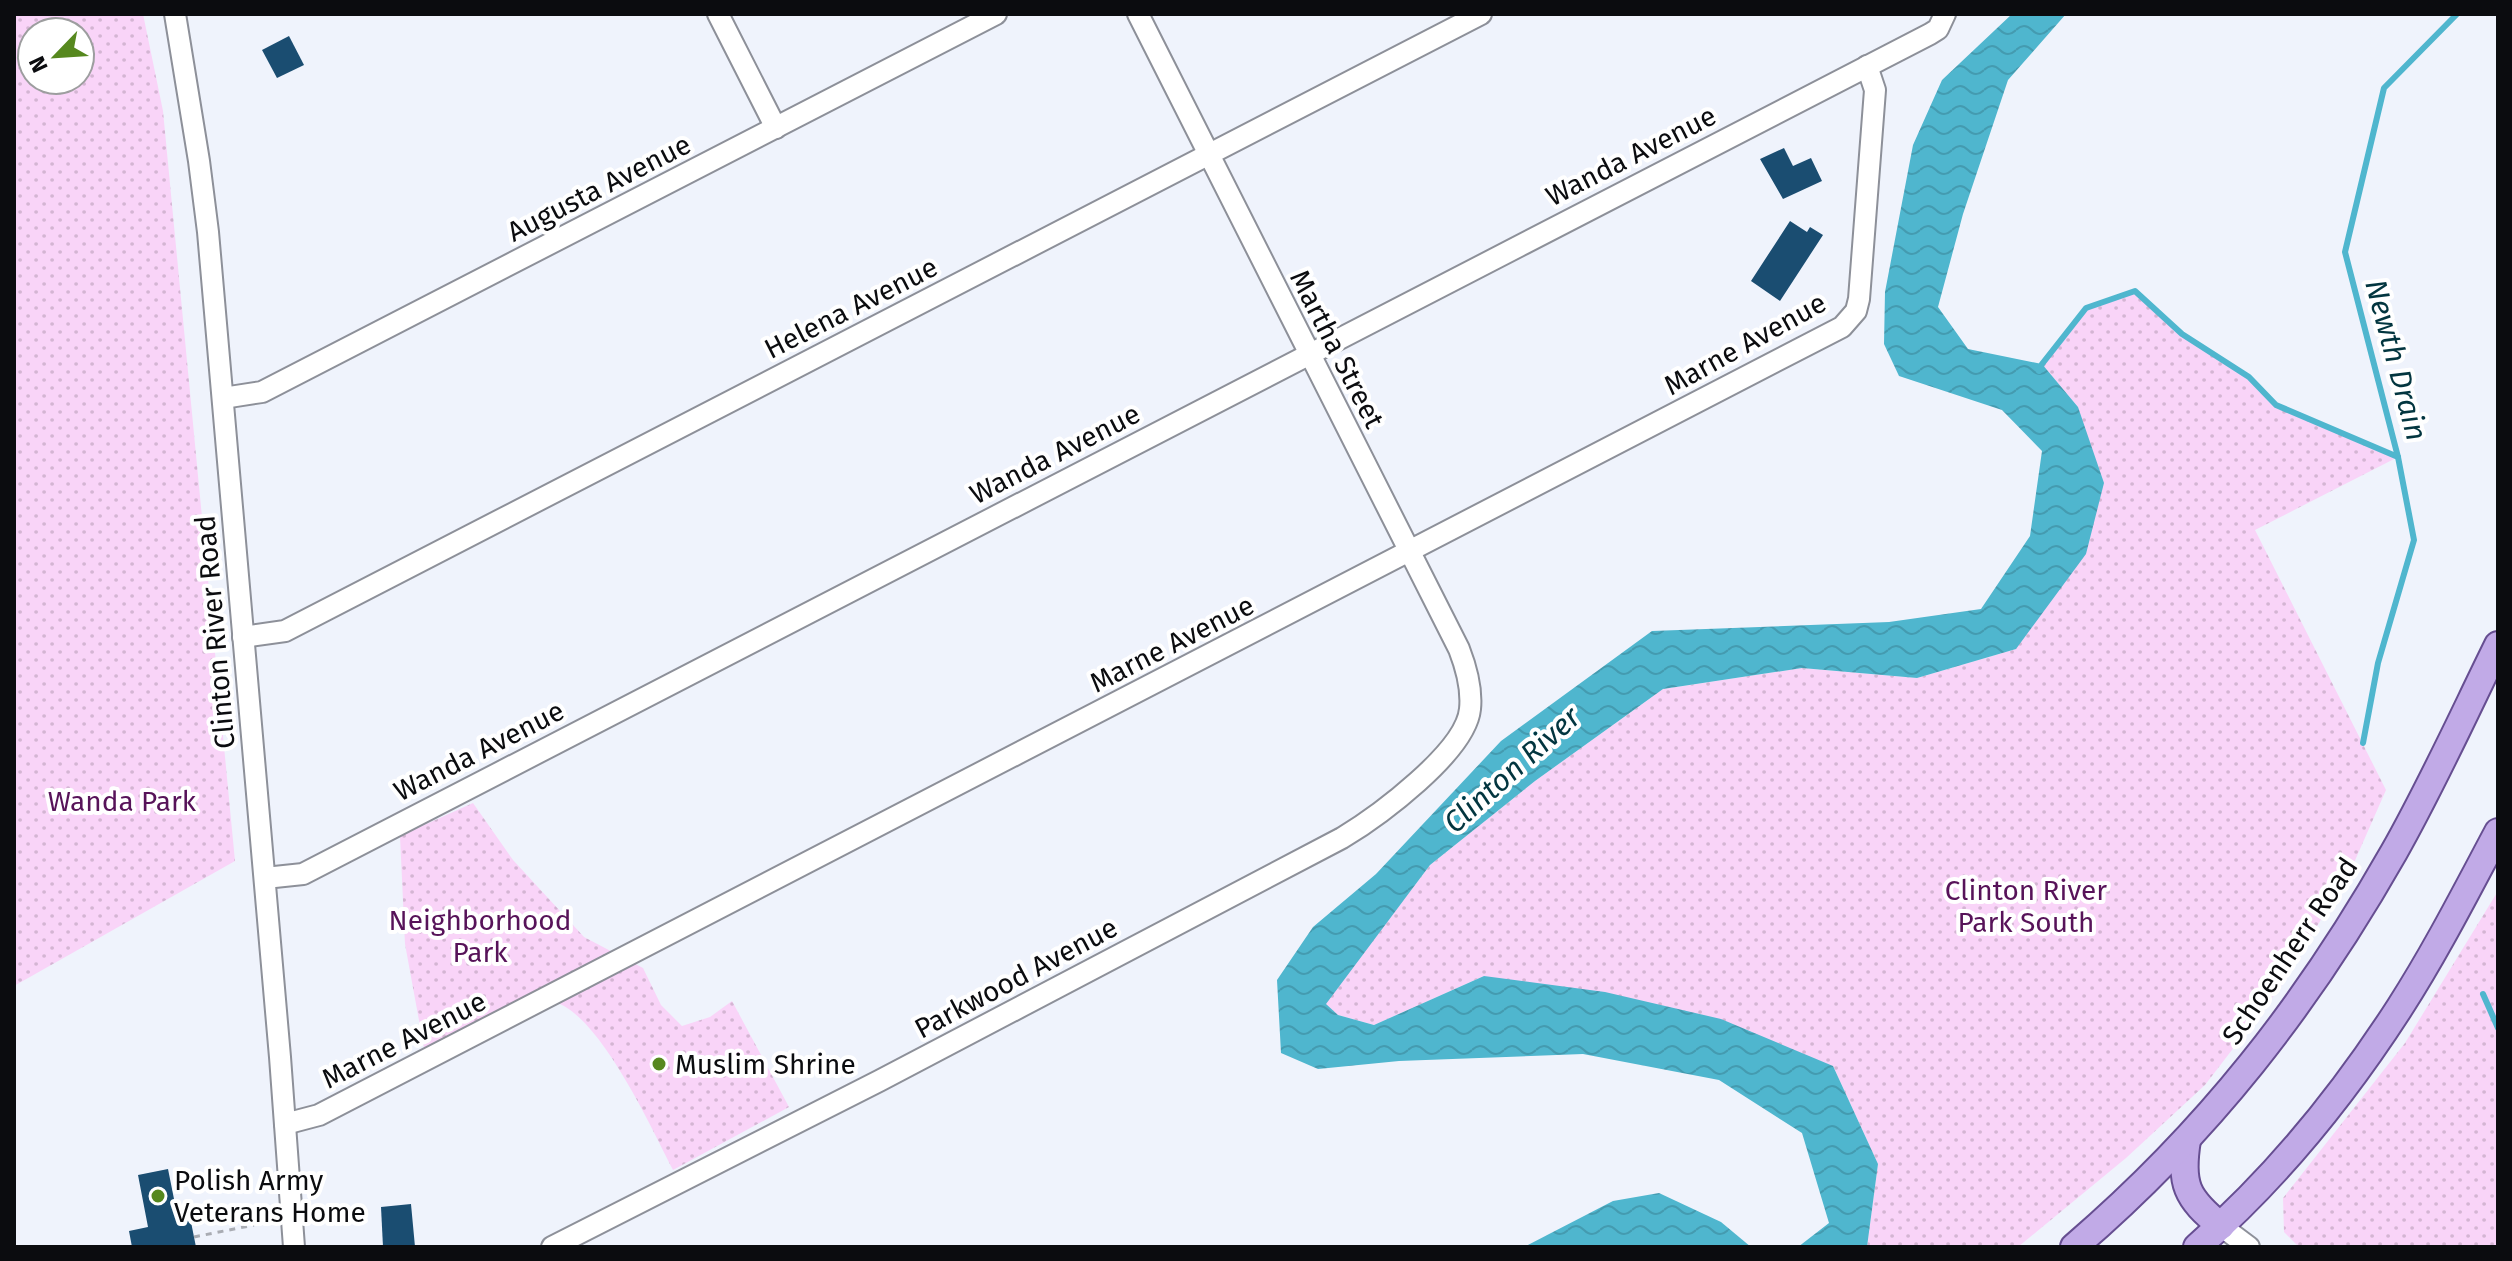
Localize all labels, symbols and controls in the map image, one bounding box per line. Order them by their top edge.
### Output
north arrow [16,16,96,96]
text: N [23,52,54,77]
street label: Wanda Avenue [1541,99,1721,213]
street label: Augusta Avenue [502,128,696,248]
street label: Helena Avenue [759,250,943,366]
street label: Martha Street [1283,264,1391,434]
water label: Newth Drain [2357,275,2435,445]
street label: Marne Avenue [1658,286,1832,402]
street label: Wanda Avenue [965,397,1145,511]
street label: Clinton River Road [188,514,242,750]
street label: Marne Avenue [1084,588,1260,700]
street label: Wanda Avenue [389,694,569,808]
water label: Clinton River [1436,698,1589,841]
park label: Wanda Park [48,785,197,818]
street label: Schoenherr Road [2215,851,2365,1051]
park label: Clinton River Park South [1945,874,2107,939]
park label: Neighborhood Park [389,904,571,969]
street label: Parkwood Avenue [909,911,1123,1045]
street label: Marne Avenue [316,984,492,1096]
place label: Muslim Shrine [675,1048,856,1081]
marker: Muslim Shrine [650,1055,668,1073]
place label: Polish Army Veterans Home [174,1164,366,1229]
marker: Polish Army Veterans Home [149,1187,167,1205]

